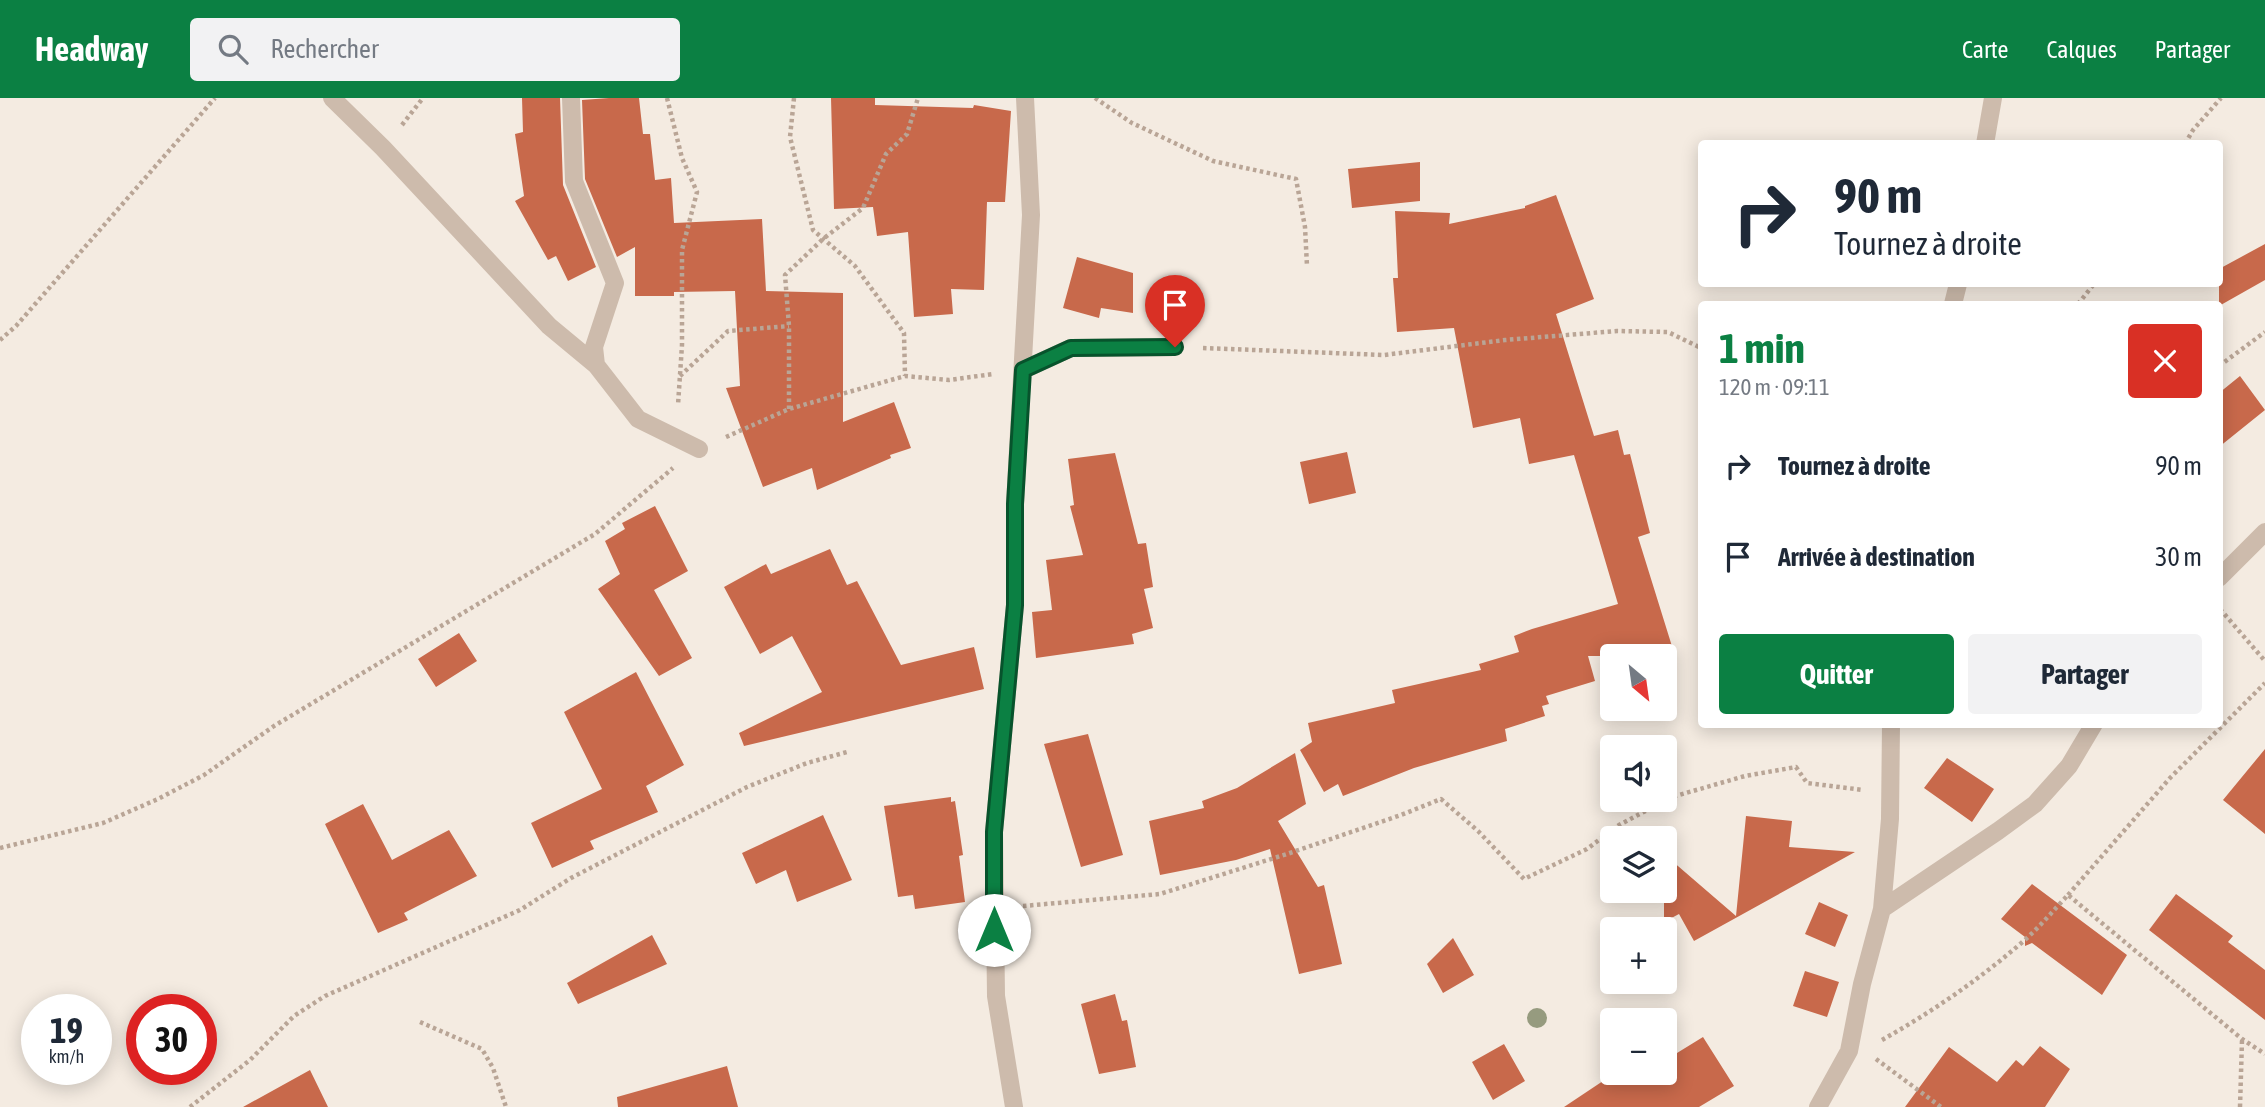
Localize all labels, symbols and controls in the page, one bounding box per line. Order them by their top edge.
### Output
search box [190,18,680,81]
text: Headway [35,30,148,68]
icon: search [214,30,252,68]
text: Rechercher [270,34,379,64]
text: Carte [1962,36,2008,63]
text: Calques [2046,36,2117,63]
text: Partager [2155,36,2230,63]
text: 90 m [1834,167,1922,223]
icon: right [1719,168,1810,259]
text: Tournez à droite [1834,225,2022,262]
pin [1145,275,1205,347]
icon: arrive [1156,286,1194,324]
text: 1 min [1719,324,1805,372]
button: close [2128,324,2202,398]
text: 120 m · 09:11 [1719,374,1830,400]
icon: right [1719,447,1757,485]
text: Tournez à droite [1778,451,1931,481]
text: 90 m [2155,451,2202,481]
icon: arrive [1719,538,1757,576]
text: Arrivée à destination [1778,542,1975,572]
text: 30 m [2155,542,2202,572]
button: Quitter [1719,634,1954,714]
button: Partager [1968,634,2202,714]
north arrow [1600,644,1676,721]
map controls [1600,644,1677,1085]
button: sound [1600,735,1677,812]
button: layers [1600,826,1677,903]
position arrow [957,893,1031,967]
button: + [1600,917,1677,994]
speed limit sign: 30 [126,994,217,1085]
button: − [1600,1008,1677,1085]
text: 19 [50,1010,83,1050]
text: km/h [49,1046,84,1067]

